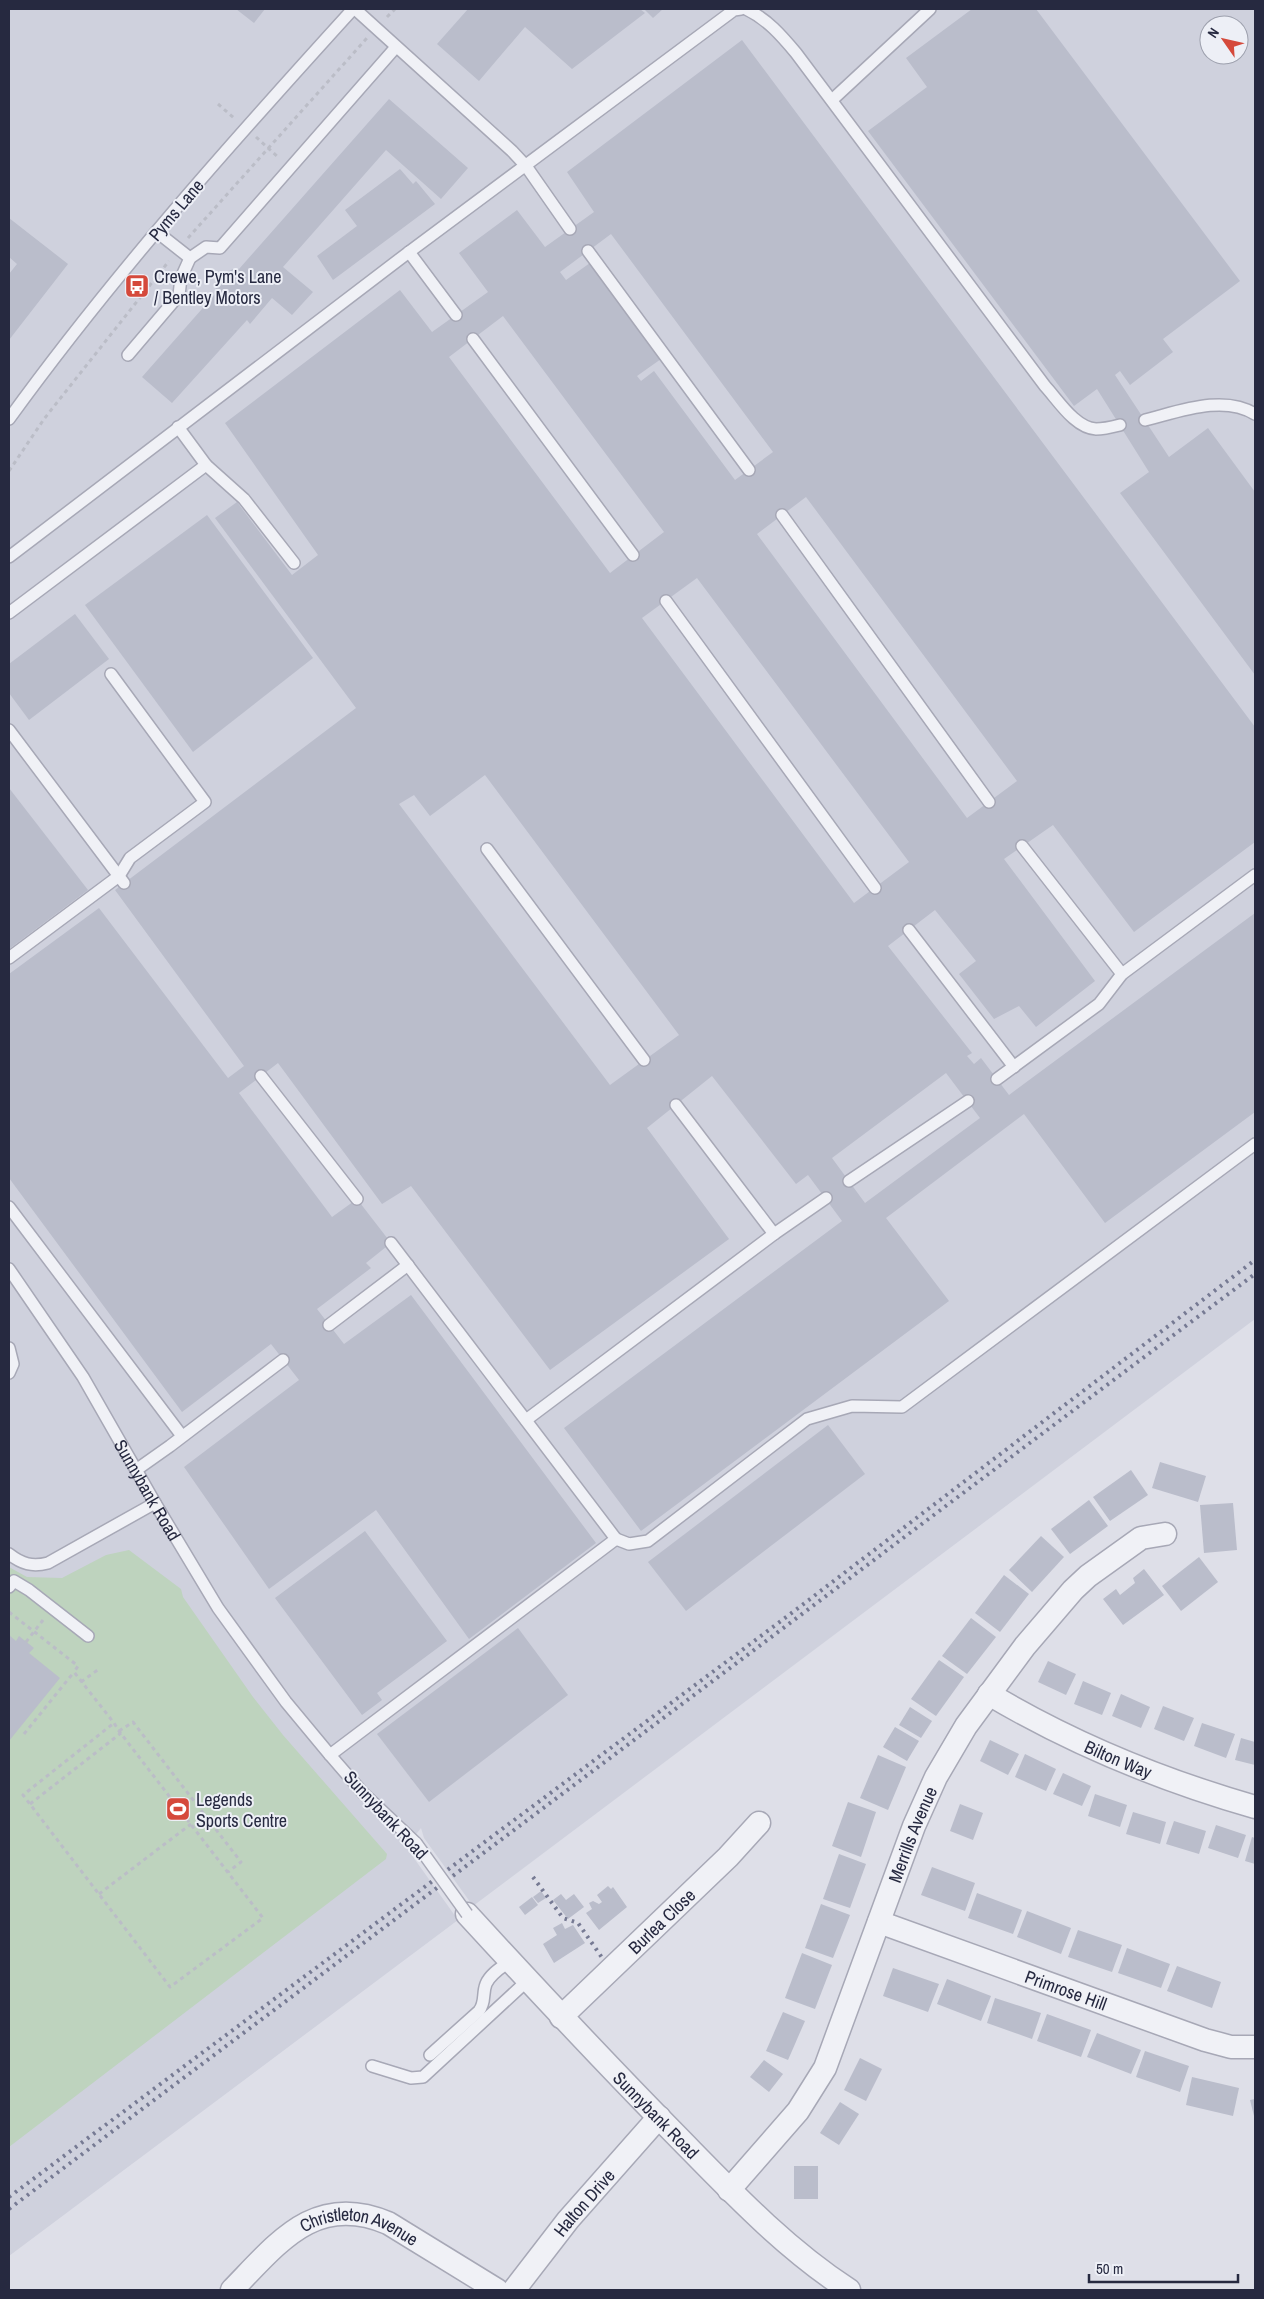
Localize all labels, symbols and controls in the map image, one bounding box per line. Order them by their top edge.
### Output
north arrow [1199,15,1249,65]
text: N [1203,24,1223,41]
street label: Pyms Lane [143,174,209,246]
place label: Crewe, Pym's Lane / Bentley Motors [154,264,282,310]
bus stop icon: Crewe, Pym's Lane / Bentley Motors [124,273,150,299]
street label: Sunnybank Road [109,1435,187,1545]
street label: Bilton Way [1081,1734,1156,1784]
street label: Sunnybank Road [338,1765,434,1865]
street label: Merrills Avenue [882,1782,943,1886]
place label: Legends Sports Centre [196,1787,287,1833]
sports icon: Legends Sports Centre [165,1796,191,1822]
street label: Burlea Close [622,1883,701,1959]
street label: Primrose Hill [1022,1963,1111,2016]
street label: Sunnybank Road [608,2065,705,2164]
street label: Halton Drive [547,2163,620,2241]
street label: Christleton Avenue [295,2201,423,2251]
scale bar [1089,2252,1238,2284]
text: 50 m [1096,2258,1123,2279]

